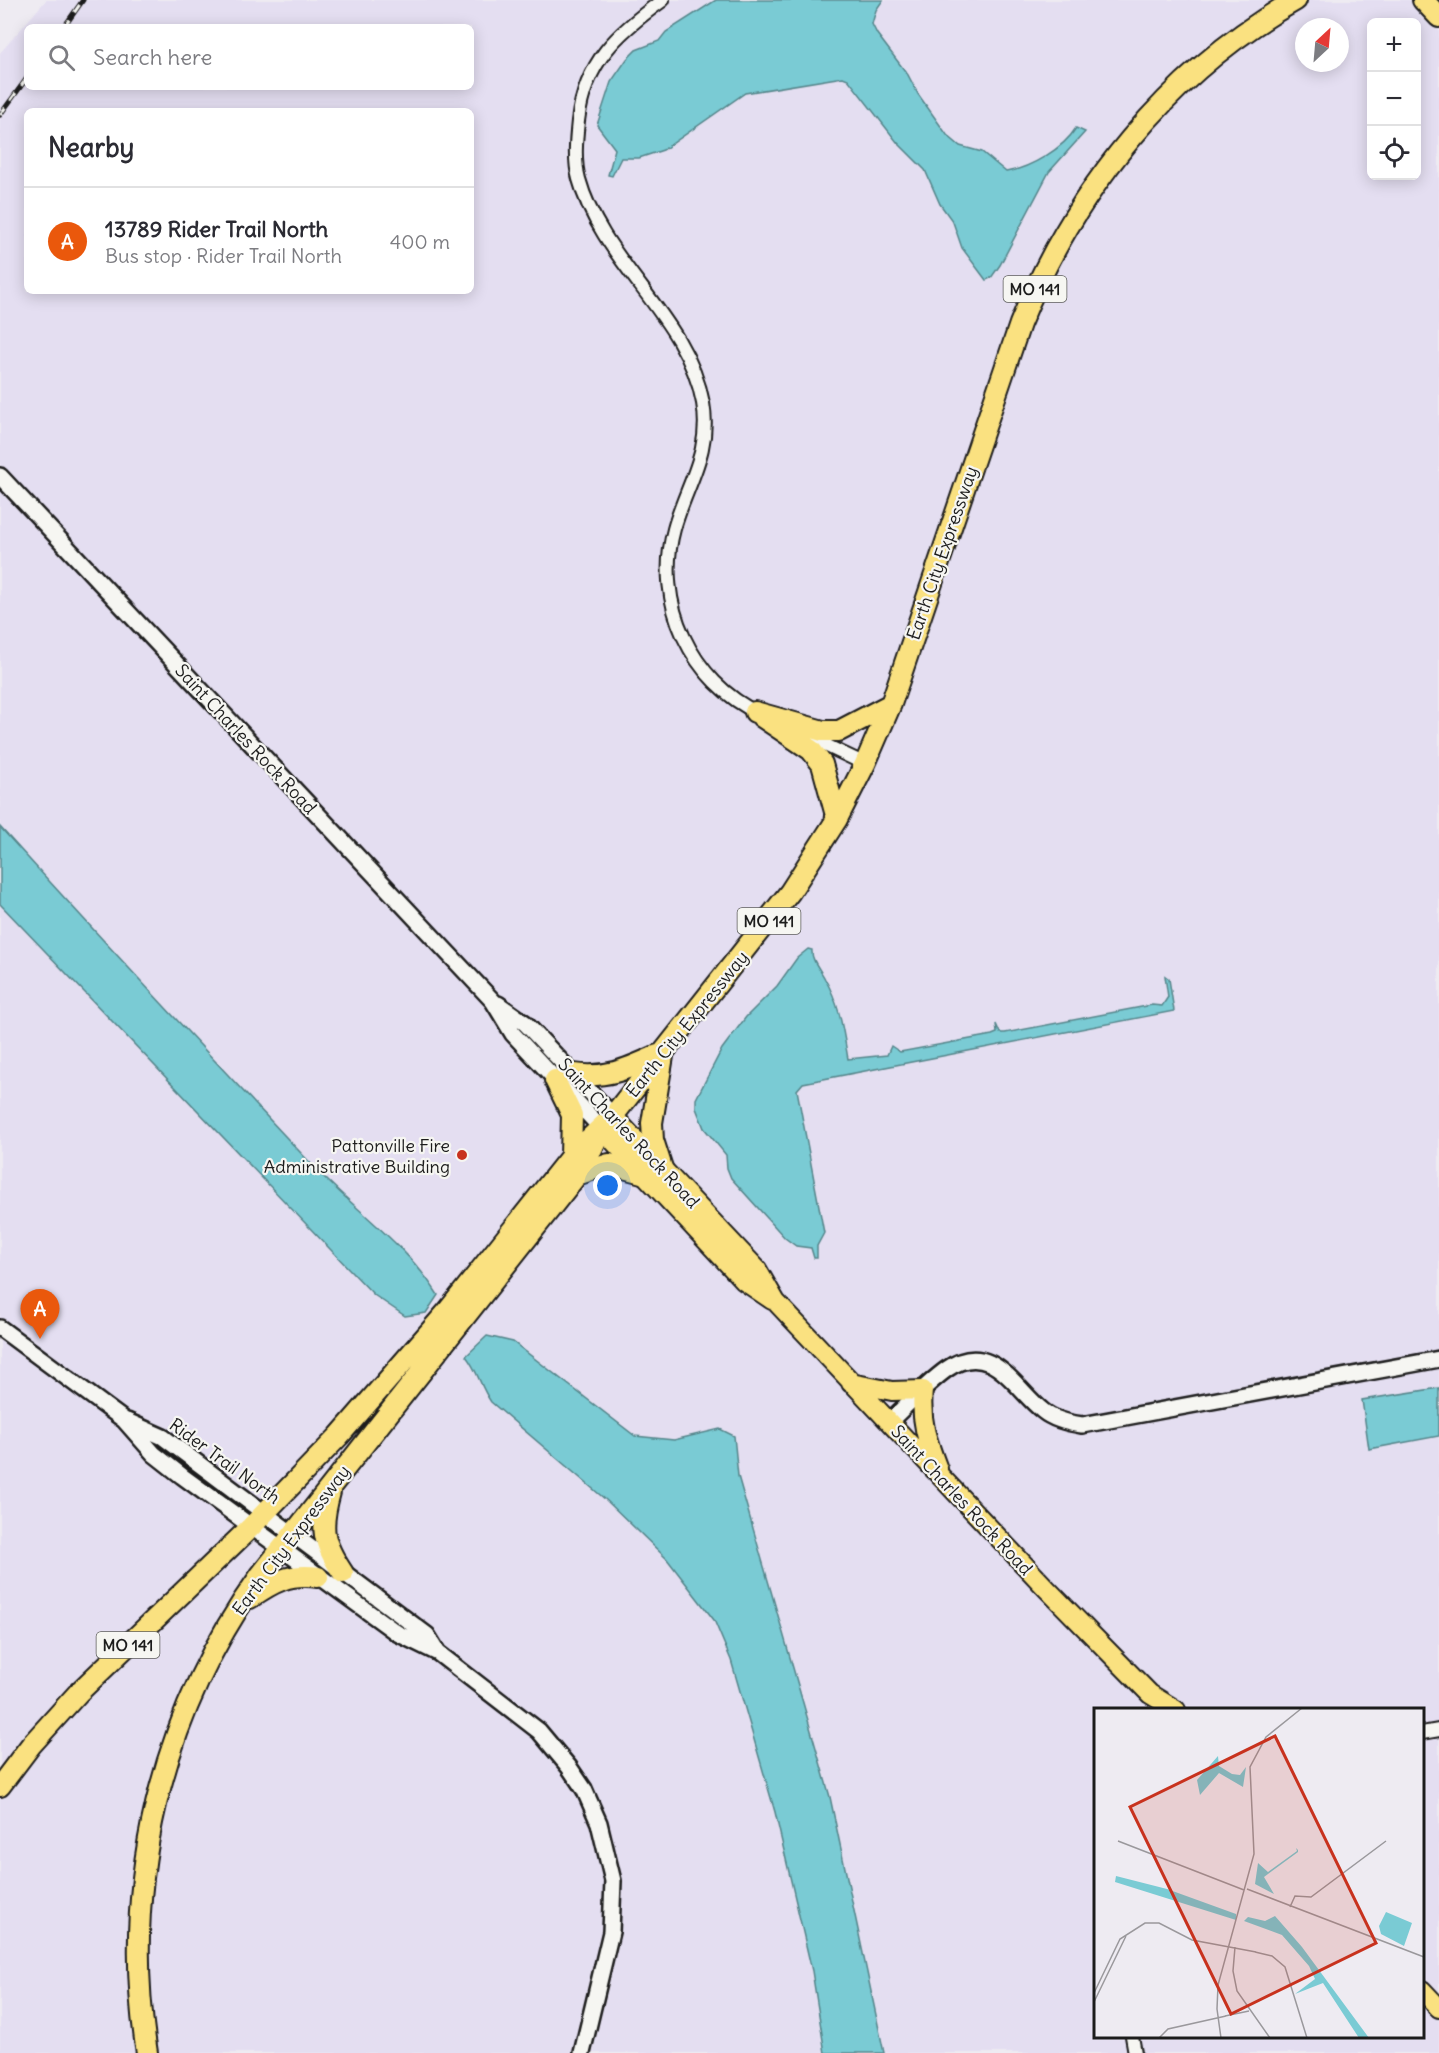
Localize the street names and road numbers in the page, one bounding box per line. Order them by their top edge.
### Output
road number: MO 141 [1004,276,1066,302]
street label: Earth City Expressway [901,463,983,643]
street label: Saint Charles Rock Road [170,659,322,819]
road number: MO 141 [738,908,800,934]
street label: Earth City Expressway [621,946,753,1102]
street label: Saint Charles Rock Road [553,1053,705,1213]
street label: Rider Trail North [165,1413,285,1509]
street label: Saint Charles Rock Road [886,1420,1038,1580]
street label: Earth City Expressway [227,1460,355,1620]
road number: MO 141 [96,1632,160,1658]

